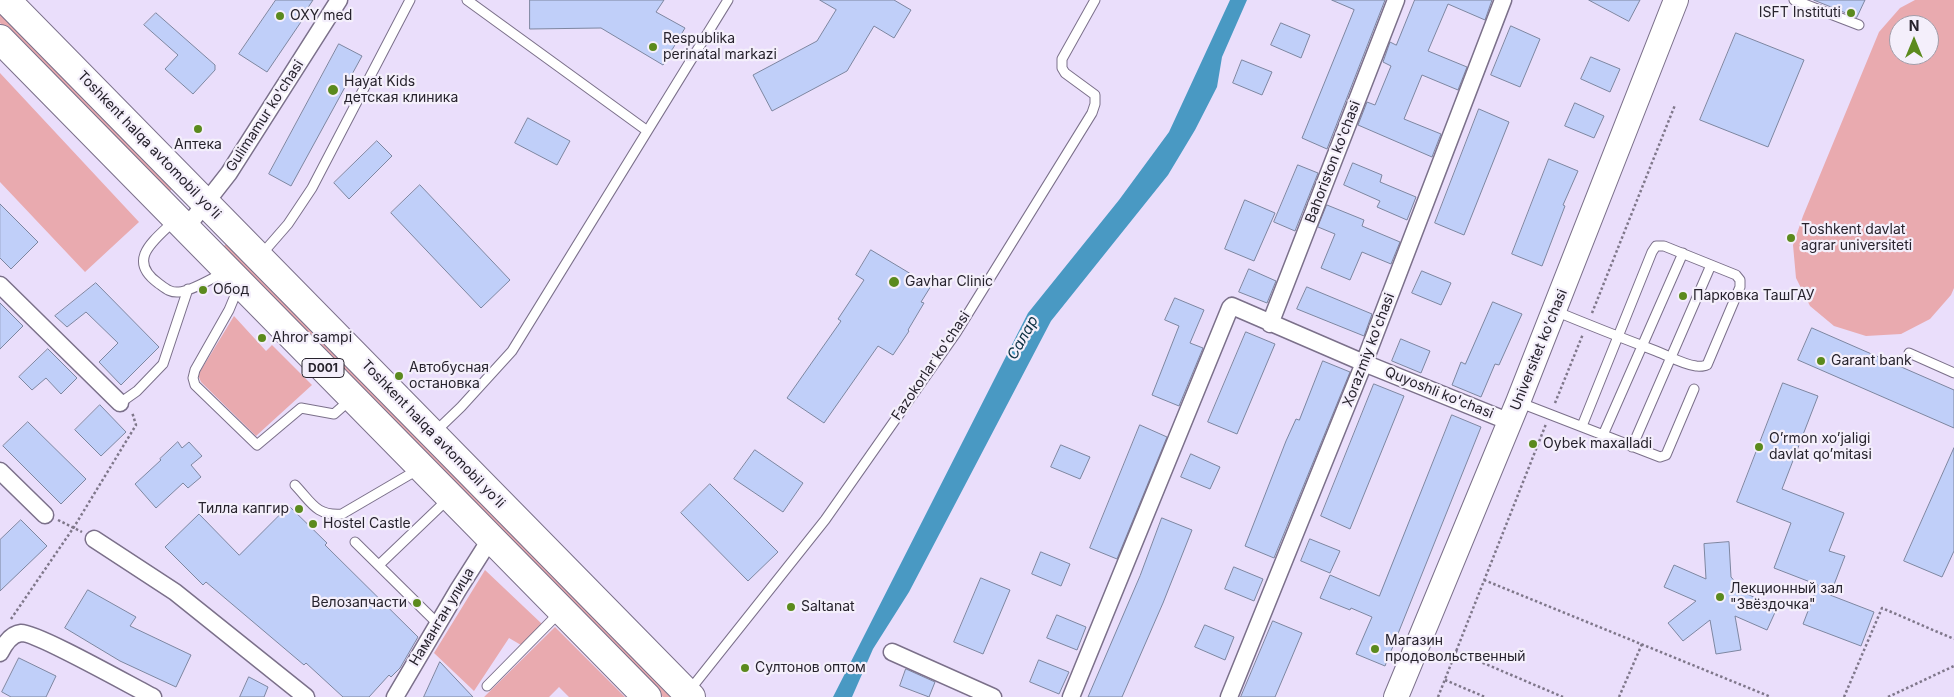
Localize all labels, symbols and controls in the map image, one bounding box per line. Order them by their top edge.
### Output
place label: ISFT Instituti [1759,5,1841,21]
marker: ISFT Instituti [1845,7,1857,19]
place label: OXY med [290,8,352,24]
marker: OXY med [274,10,286,22]
north arrow [1889,15,1939,65]
text: N [1909,17,1919,34]
place label: Respublika perinatal markazi [663,31,777,64]
marker: Respublika perinatal markazi [647,41,659,53]
street label: Gulimamur ko'chasi [223,57,307,175]
street label: Toshkent halqa avtomobil yo'li [74,67,224,223]
place label: Hayat Kids детская клиника [344,74,458,106]
marker: Hayat Kids детская клиника [326,83,340,97]
street label: Bahoriston ko'chasi [1302,99,1364,225]
marker: Аптека [192,123,204,135]
place label: Аптека [174,137,222,153]
place label: Toshkent davlat agrar universiteti [1801,222,1912,254]
marker: Toshkent davlat agrar universiteti [1785,232,1797,244]
place label: Gavhar Clinic [905,274,993,290]
marker: Gavhar Clinic [887,275,901,289]
place label: Обод [213,282,249,298]
marker: Обод [197,284,209,296]
street label: Universitet ko'chasi [1507,287,1571,413]
place label: Парковка ТашГАУ [1693,288,1815,304]
marker: Парковка ТашГАУ [1677,290,1689,302]
street label: Xorazmiy ko'chasi [1340,291,1398,409]
street label: Fazokorlar ko'chasi [888,308,974,424]
water label: Салар [1004,313,1042,363]
place label: Ahror sampi [272,330,352,346]
marker: Ahror sampi [256,332,268,344]
place label: Garant bank [1831,353,1912,369]
marker: Garant bank [1815,355,1827,367]
street label: Toshkent halqa avtomobil yo'li [358,356,508,512]
road number: D001 [302,358,344,378]
place label: Автобусная остановка [409,360,489,392]
street label: Quyoshli ko'chasi [1382,364,1496,422]
marker: Автобусная остановка [393,370,405,382]
place label: O’rmon xo’jaligi davlat qo’mitasi [1769,431,1872,464]
place label: Oybek maxalladi [1543,436,1652,452]
marker: Oybek maxalladi [1527,438,1539,450]
marker: O’rmon xo’jaligi davlat qo’mitasi [1753,441,1765,453]
place label: Тилла капгир [198,501,289,517]
marker: Тилла капгир [293,503,305,515]
place label: Hostel Castle [323,516,411,532]
marker: Hostel Castle [307,518,319,530]
street label: Наманган улица [406,565,478,669]
place label: Лекционный зал "Звёздочка" [1730,581,1843,614]
marker: Лекционный зал "Звёздочка" [1714,591,1726,603]
place label: Велозапчасти [311,595,407,611]
marker: Велозапчасти [411,597,423,609]
place label: Saltanat [801,599,855,615]
marker: Saltanat [785,601,797,613]
place label: Магазин продовольственный [1385,633,1526,666]
marker: Магазин продовольственный [1369,643,1381,655]
place label: Султонов оптом [755,660,866,676]
marker: Султонов оптом [739,662,751,674]

